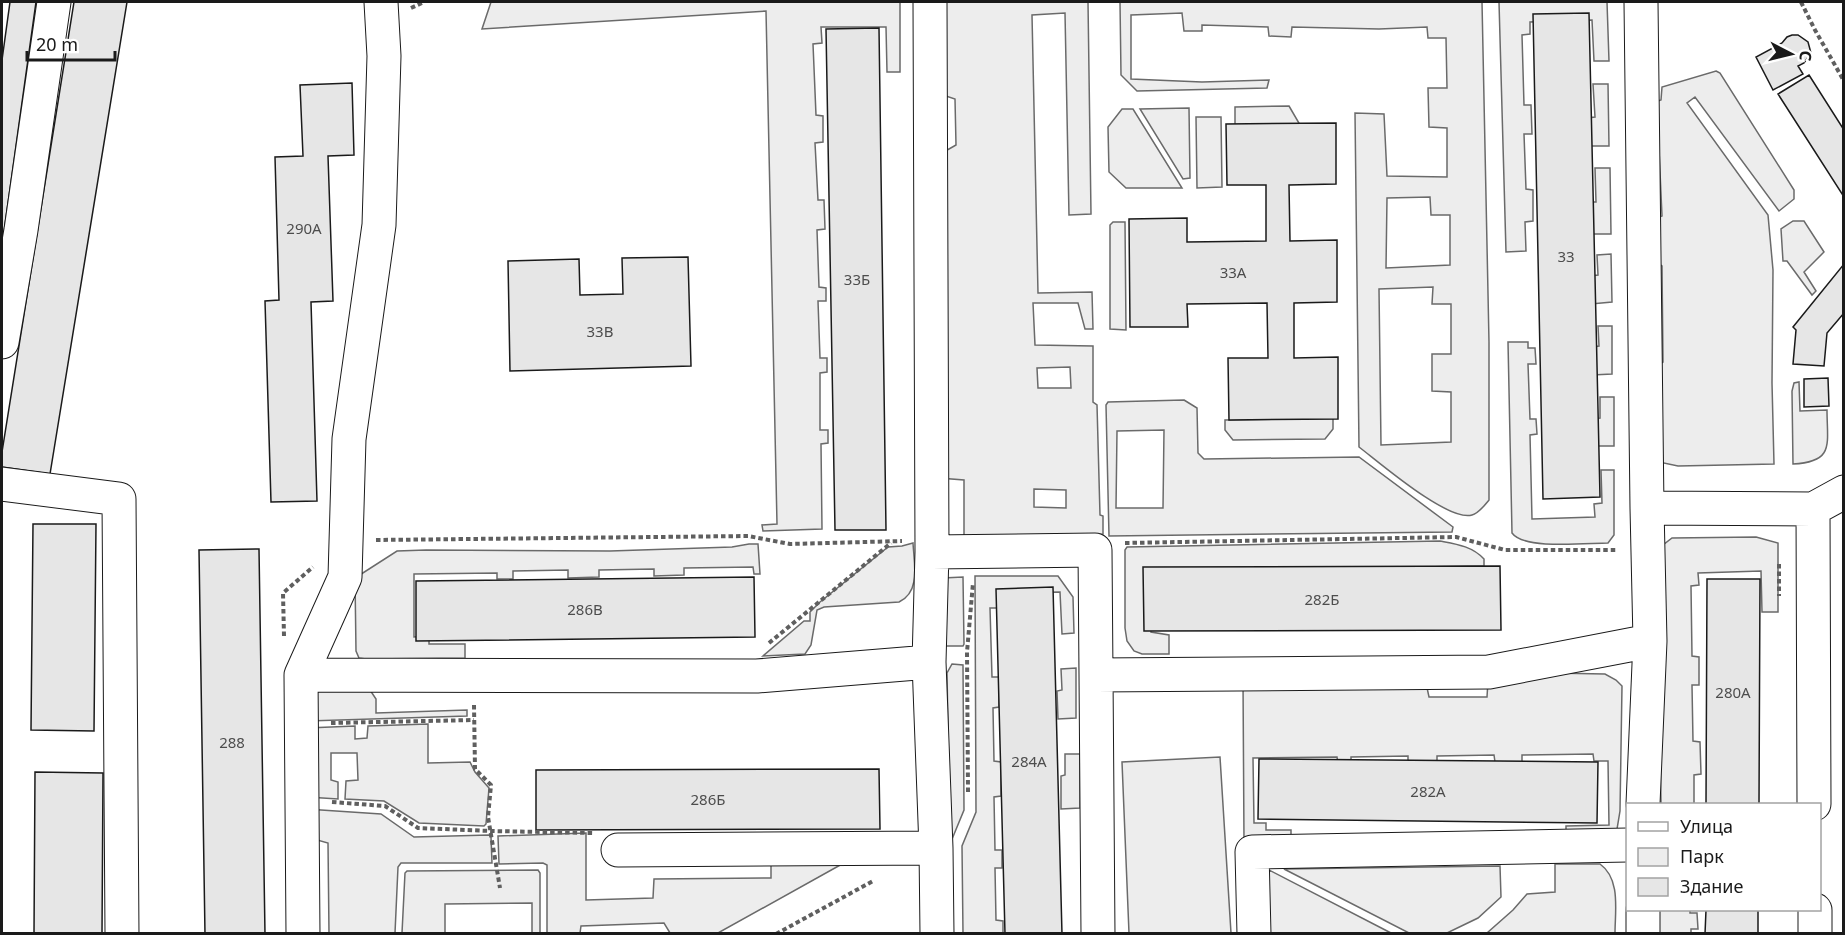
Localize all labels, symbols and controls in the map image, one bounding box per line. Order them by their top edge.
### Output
scale bar [27,24,116,62]
north arrow [1761,24,1821,84]
text: 20 m [36,32,78,56]
text: С [1794,49,1817,62]
house number: 290А [286,218,322,238]
house number: 33 [1557,246,1575,266]
house number: 33А [1220,262,1247,282]
house number: 33Б [844,269,870,289]
house number: 33В [587,321,613,341]
house number: 282Б [1305,589,1339,609]
house number: 286В [567,599,603,619]
house number: 280А [1715,682,1751,702]
house number: 288 [219,732,245,752]
house number: 284А [1011,751,1047,771]
house number: 282А [1410,781,1446,801]
house number: 286Б [691,789,725,809]
legend [1626,803,1821,911]
text: Улица [1680,814,1733,838]
text: Парк [1680,844,1724,868]
text: Здание [1680,874,1744,898]

